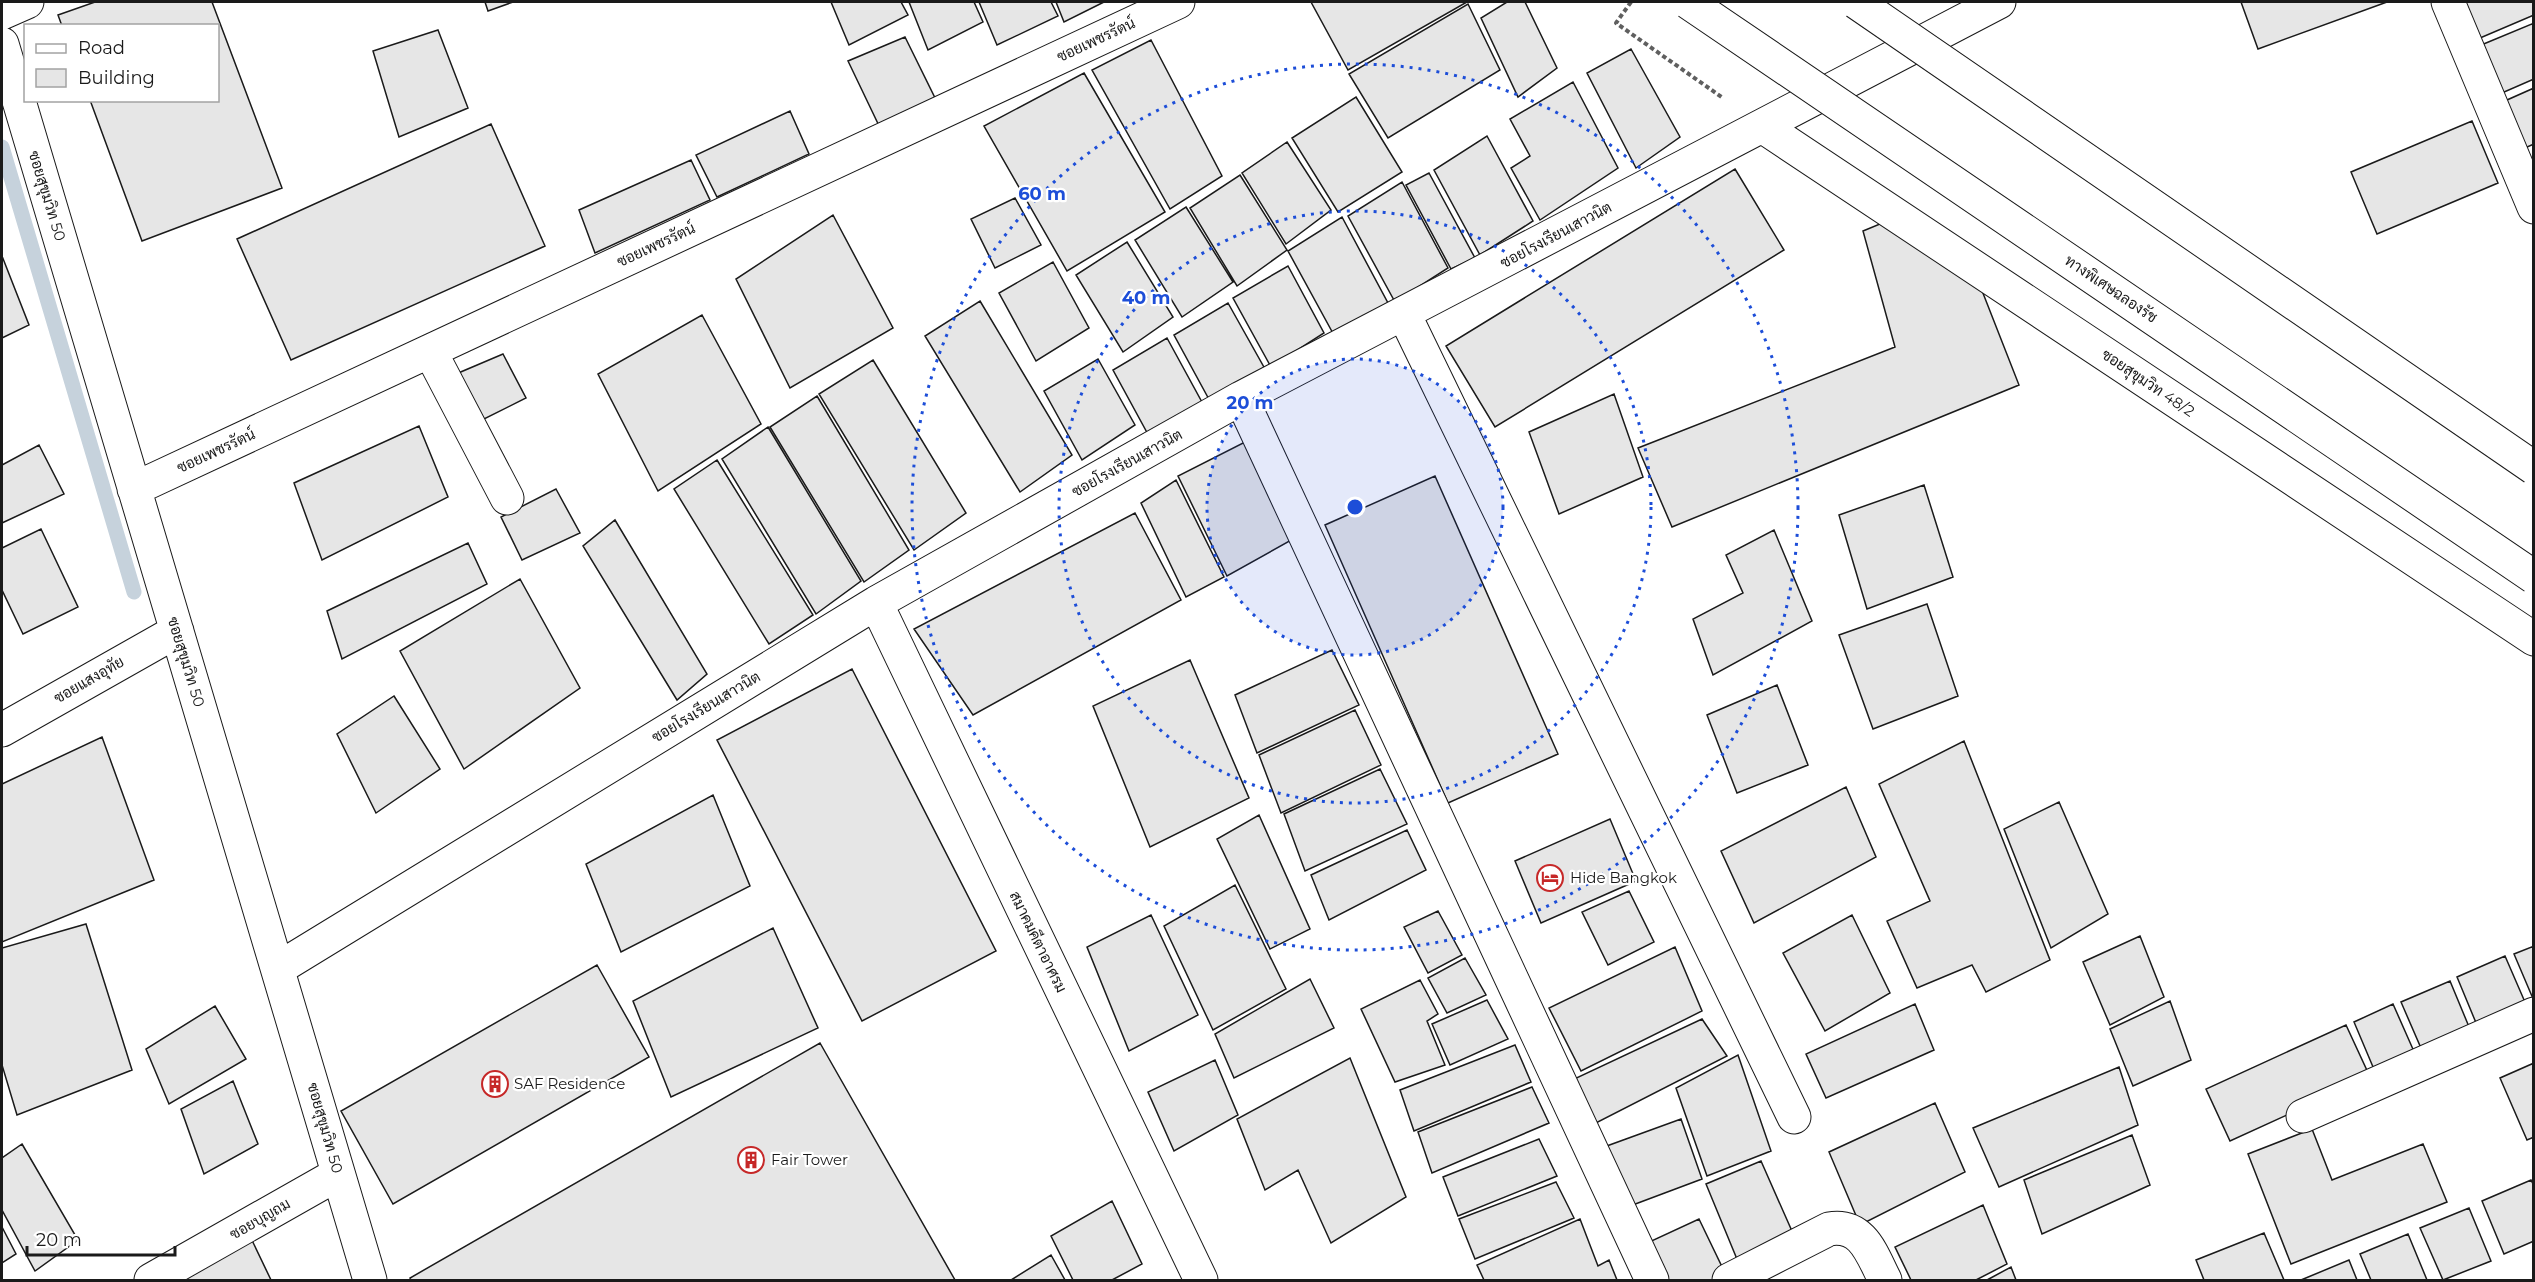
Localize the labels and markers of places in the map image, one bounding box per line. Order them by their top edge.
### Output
centre of rings [1345,497,1365,517]
hotel icon: Hide Bangkok [1535,863,1565,893]
place label: Hide Bangkok [1570,868,1677,887]
building icon: SAF Residence [480,1069,510,1099]
place label: SAF Residence [514,1074,625,1093]
building icon: Fair Tower [736,1145,766,1175]
place label: Fair Tower [771,1150,848,1169]

